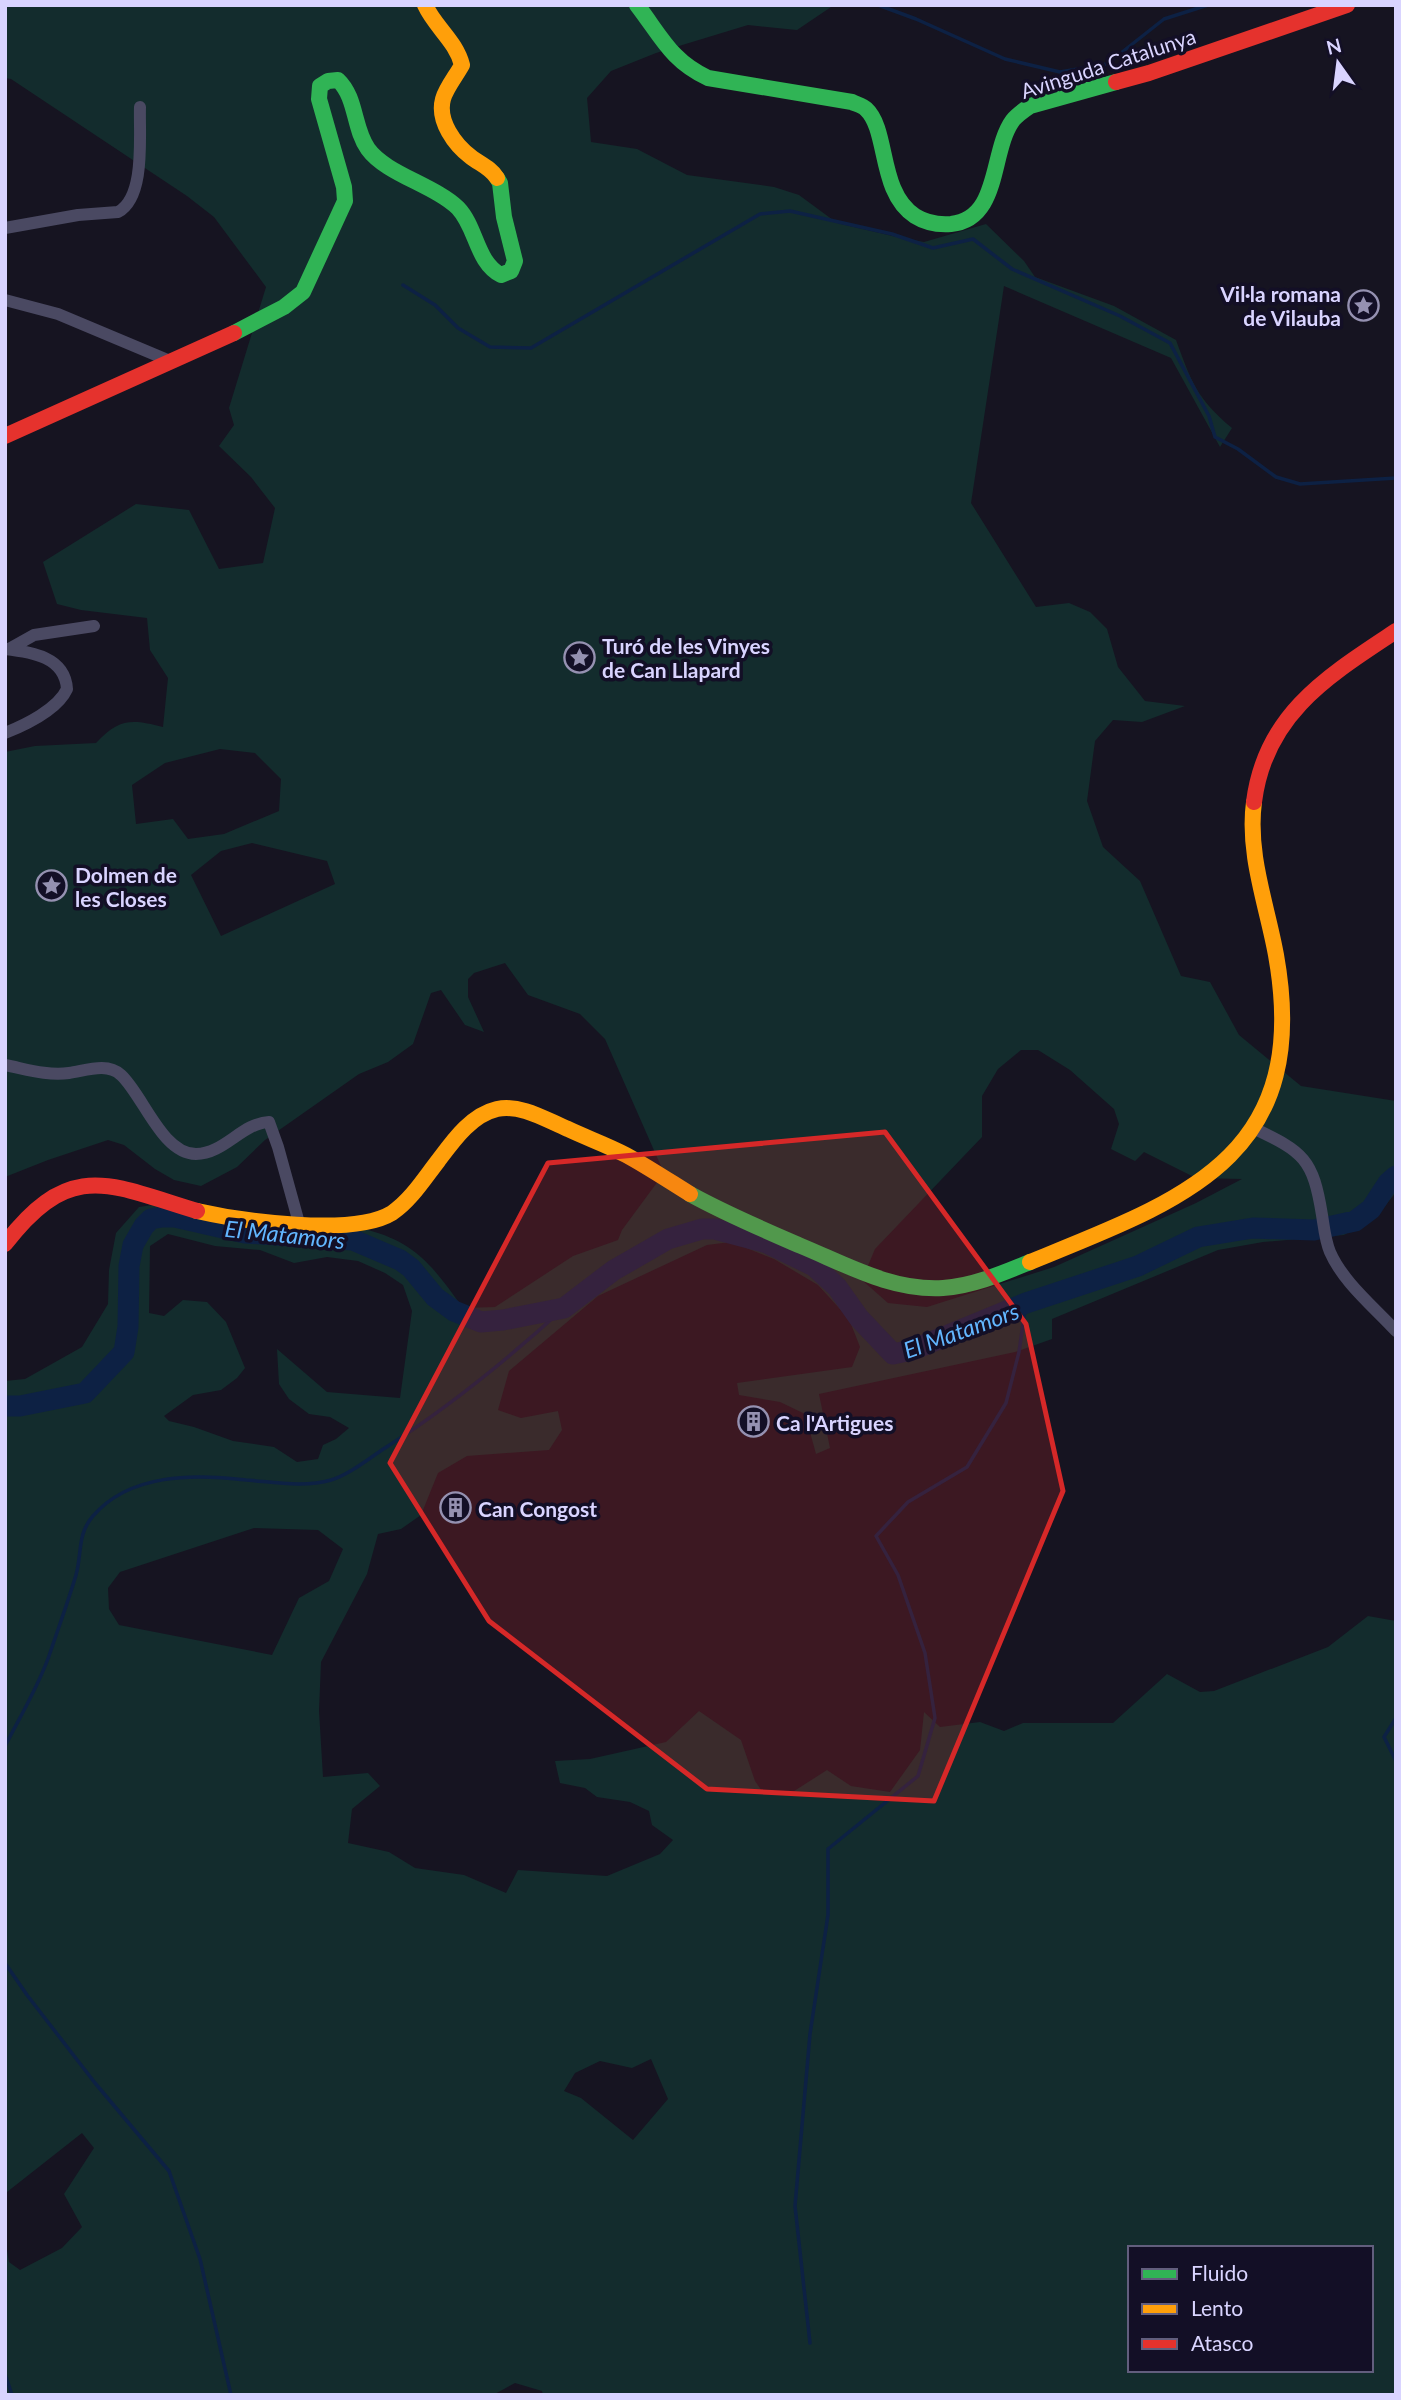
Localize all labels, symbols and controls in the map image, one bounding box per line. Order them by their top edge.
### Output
street label: Avinguda Catalunya [1017,23,1199,103]
north arrow [1303,28,1373,98]
text: N [1324,33,1344,59]
place label: Vil·la romana de Vilauba [1219,281,1341,330]
place icon: Vil·la romana de Vilauba [1347,288,1381,322]
place label: Turó de les Vinyes de Can Llapard [602,633,770,682]
place icon: Turó de les Vinyes de Can Llapard [562,640,596,674]
place label: Dolmen de les Closes [75,862,177,911]
place icon: Dolmen de les Closes [35,869,69,903]
water label: El Matamors [223,1214,347,1254]
water label: El Matamors [899,1296,1023,1364]
building icon: Ca l'Artigues [736,1405,770,1439]
place label: Ca l'Artigues [776,1410,893,1435]
building icon: Can Congost [438,1491,472,1525]
place label: Can Congost [478,1496,597,1521]
legend [1128,2246,1373,2372]
text: Fluido [1191,2260,1248,2285]
text: Lento [1191,2295,1243,2320]
text: Atasco [1191,2330,1253,2355]

